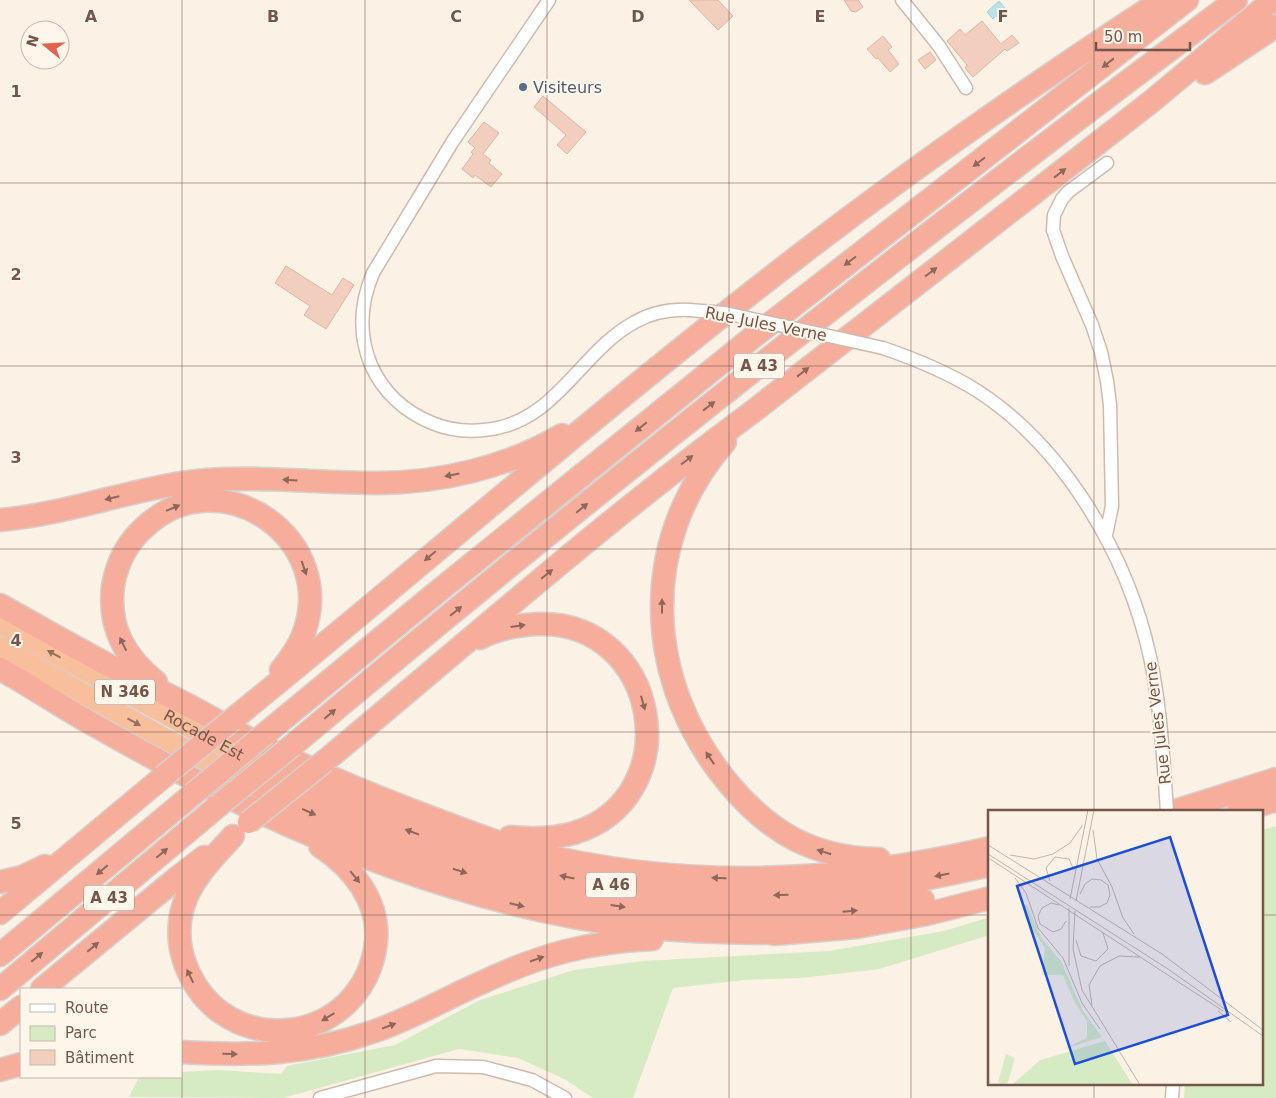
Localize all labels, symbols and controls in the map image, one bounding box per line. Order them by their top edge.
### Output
text: A [85,7,98,26]
text: B [267,7,279,26]
text: C [450,7,462,26]
text: D [631,7,645,26]
text: E [815,7,825,26]
text: F [998,7,1008,26]
north arrow [20,20,70,70]
scale bar [1096,20,1190,52]
text: 50 m [1104,28,1142,46]
text: N [23,33,42,49]
one-way arrow [1101,57,1114,68]
place label: Visiteurs [533,78,602,97]
marker: Visiteurs [517,81,529,93]
text: 1 [10,82,22,101]
one-way arrow [973,157,986,168]
one-way arrow [1053,168,1067,178]
one-way arrow [843,256,857,266]
text: 2 [10,265,22,284]
one-way arrow [924,267,938,277]
street label: Rue Jules Verne [703,303,829,345]
road number: A 43 [734,354,784,378]
one-way arrow [796,367,809,378]
one-way arrow [702,401,715,411]
one-way arrow [634,422,647,433]
text: 3 [10,448,22,467]
one-way arrow [680,455,694,465]
one-way arrow [444,471,459,479]
one-way arrow [282,475,298,483]
one-way arrow [104,494,119,502]
one-way arrow [575,502,588,513]
one-way arrow [166,504,180,512]
one-way arrow [424,551,437,562]
one-way arrow [300,561,308,576]
one-way arrow [541,568,554,579]
one-way arrow [658,598,666,614]
one-way arrow [449,605,462,616]
one-way arrow [510,622,526,630]
text: 4 [10,631,22,650]
one-way arrow [119,637,127,652]
one-way arrow [48,649,61,658]
street label: Rue Jules Verne [1141,660,1175,786]
road number: N 346 [95,680,155,704]
one-way arrow [640,695,648,710]
street label: Rocade Est [160,705,247,764]
one-way arrow [324,708,337,719]
one-way arrow [127,718,142,726]
one-way arrow [705,752,715,765]
one-way arrow [302,808,316,816]
inset map [988,810,1264,1086]
text: 5 [10,814,22,833]
one-way arrow [404,827,419,835]
one-way arrow [156,848,169,859]
one-way arrow [816,848,831,856]
one-way arrow [96,864,108,875]
one-way arrow [452,868,467,875]
one-way arrow [350,870,361,883]
road number: A 46 [586,872,636,898]
one-way arrow [934,872,950,880]
one-way arrow [560,873,575,881]
one-way arrow [711,874,727,882]
road number: A 43 [84,886,134,910]
one-way arrow [773,891,789,899]
one-way arrow [510,901,525,909]
one-way arrow [610,902,626,910]
one-way arrow [842,906,858,914]
one-way arrow [86,942,99,953]
one-way arrow [31,952,44,963]
one-way arrow [530,955,545,963]
one-way arrow [186,969,194,983]
legend [20,988,182,1078]
text: Route [65,999,109,1017]
one-way arrow [322,1013,335,1022]
one-way arrow [381,1022,396,1029]
text: Parc [65,1024,97,1042]
text: Bâtiment [65,1049,134,1067]
one-way arrow [222,1051,238,1059]

